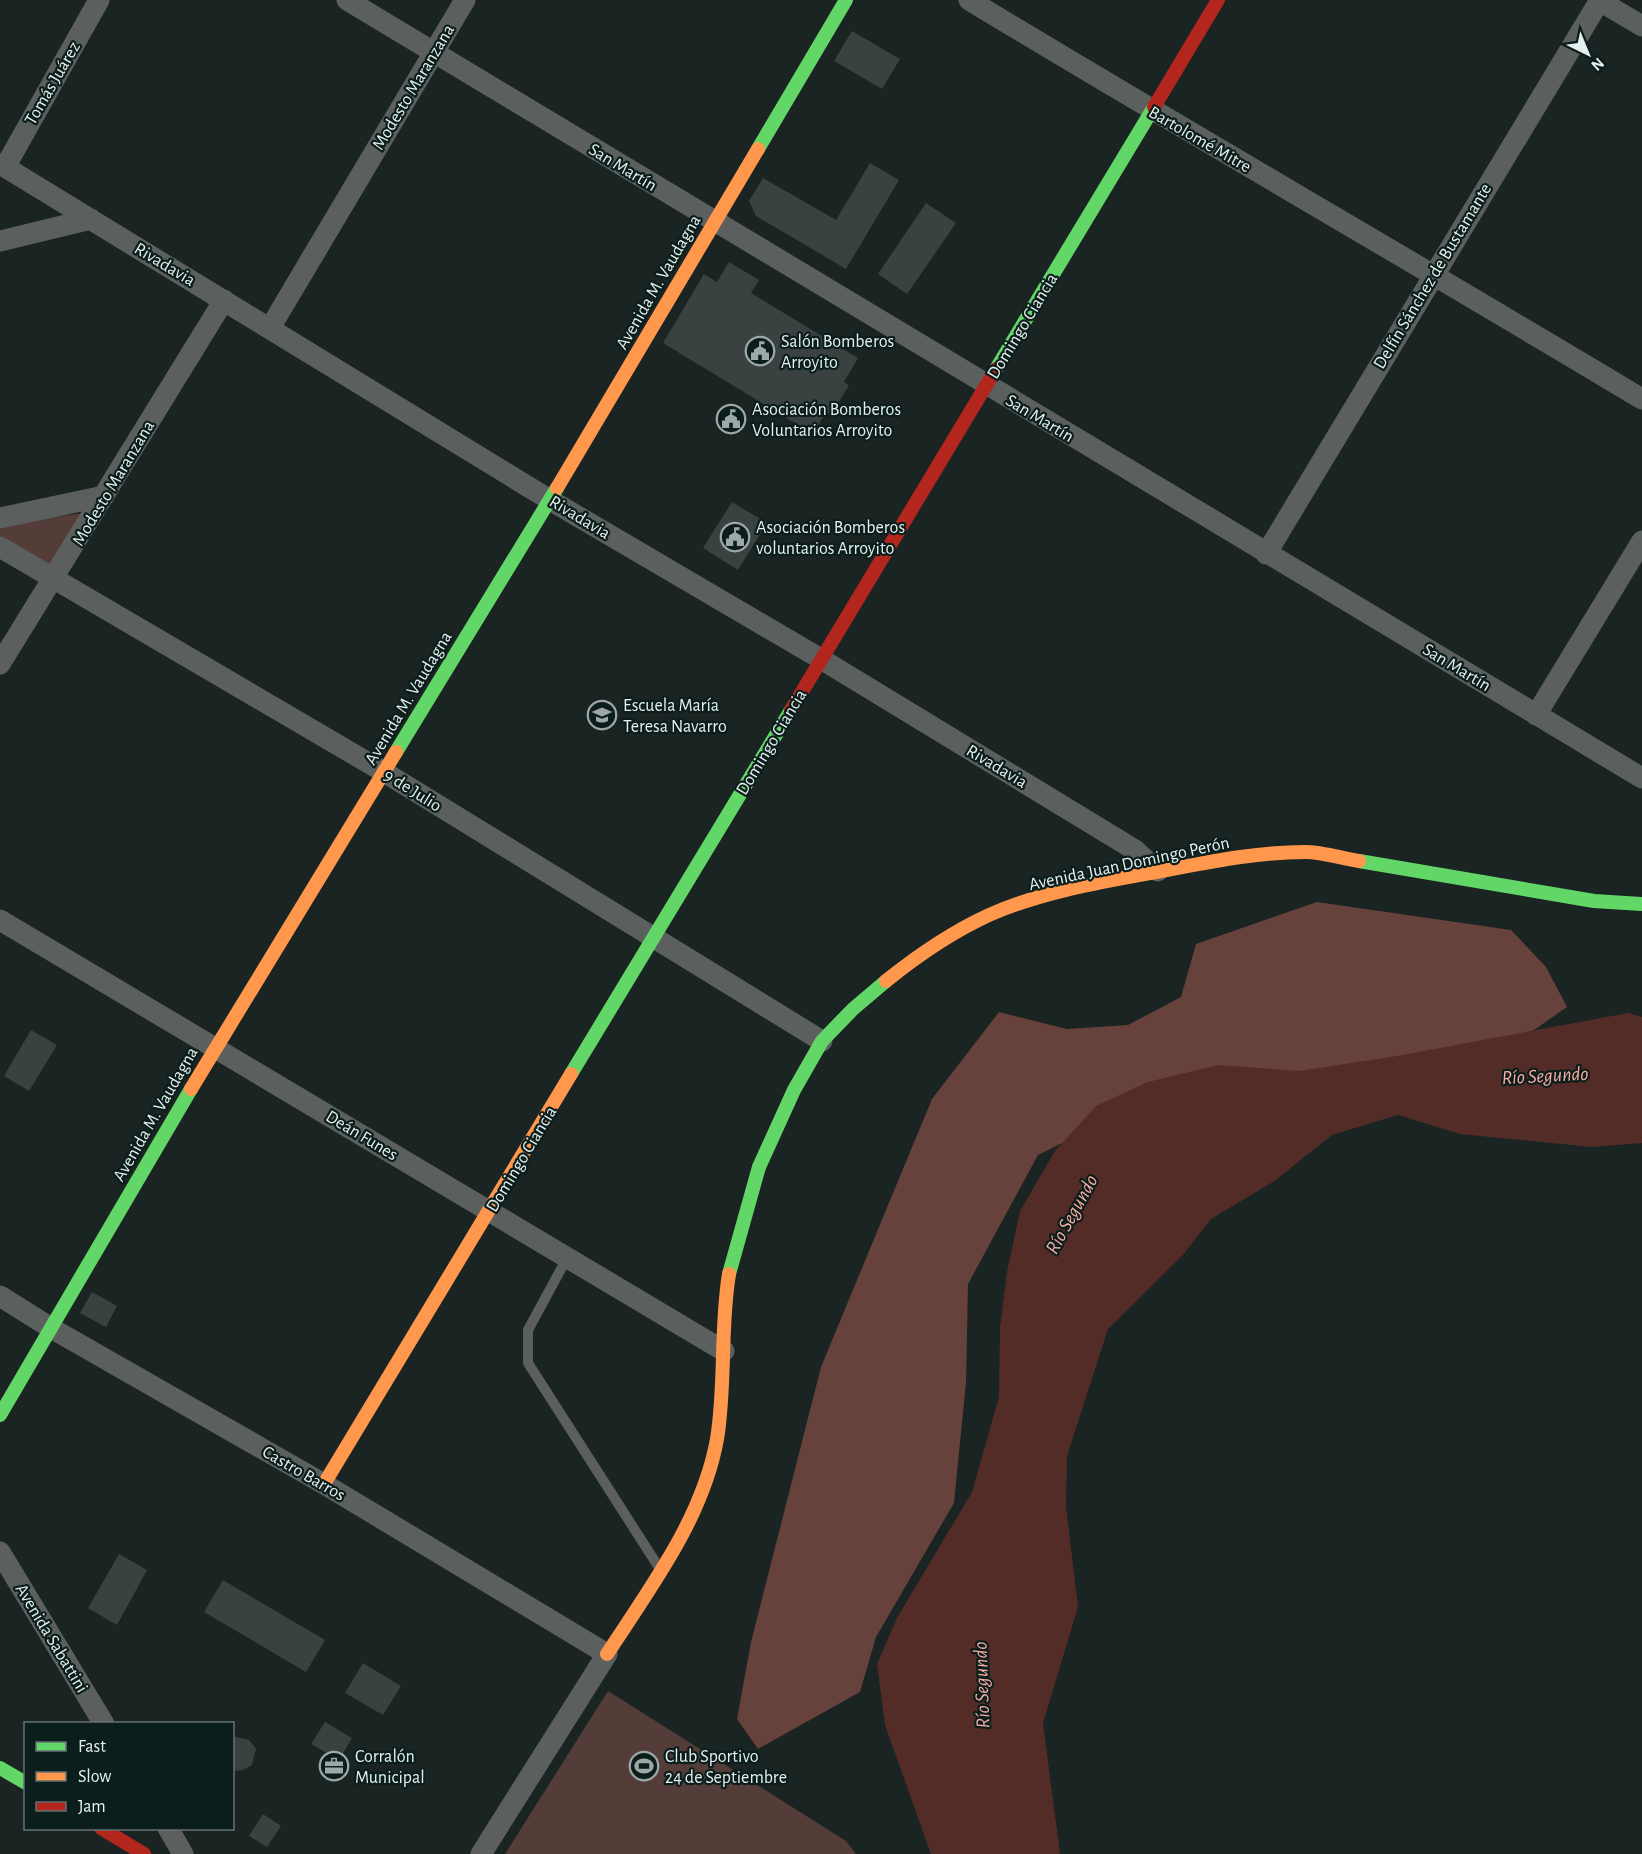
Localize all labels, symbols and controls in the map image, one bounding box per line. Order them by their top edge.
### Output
street label: Modesto Maranzana [369,22,458,153]
north arrow [1558,24,1618,84]
street label: Tomás Juárez [22,39,84,128]
text: N [1588,55,1607,74]
street label: Bartolomé Mitre [1145,103,1254,176]
street label: San Martín [585,141,660,195]
street label: Delfín Sánchez de Bustamante [1370,181,1495,372]
street label: Avenida M. Vaudagna [613,212,705,353]
street label: Rivadavia [131,240,198,290]
street label: Domingo Ciancia [984,271,1061,382]
place label: Salón Bomberos Arroyito [781,333,894,372]
public building icon: Salón Bomberos Arroyito [744,335,776,367]
street label: San Martín [1002,392,1077,446]
place label: Asociación Bomberos Voluntarios Arroyito [752,401,901,440]
public building icon: Asociación Bomberos Voluntarios Arroyito [715,403,747,435]
street label: Modesto Maranzana [69,418,158,549]
street label: Rivadavia [546,493,613,543]
place label: Asociación Bomberos voluntarios Arroyito [756,519,905,558]
public building icon: Asociación Bomberos voluntarios Arroyito [719,521,751,553]
street label: Avenida M. Vaudagna [362,629,456,768]
street label: San Martín [1419,641,1494,695]
street label: Domingo Ciancia [733,687,810,798]
place label: Escuela María Teresa Navarro [623,697,727,736]
school or university icon: Escuela María Teresa Navarro [586,699,618,731]
street label: Rivadavia [963,742,1030,792]
street label: 9 de Julio [380,766,445,816]
street label: Avenida Juan Domingo Perón [1027,834,1231,894]
street label: Avenida M. Vaudagna [110,1044,202,1185]
water label: Río Segundo [1501,1064,1589,1088]
street label: Domingo Ciancia [483,1104,560,1215]
street label: Deán Funes [322,1107,401,1164]
water label: Río Segundo [1042,1172,1102,1257]
street label: Castro Barros [259,1443,348,1505]
street label: Avenida Sabattini [12,1581,91,1696]
water label: Río Segundo [970,1641,994,1729]
legend [24,1722,234,1830]
text: Fast [78,1738,106,1756]
place label: Corralón Municipal [355,1748,425,1787]
place label: Club Sportivo 24 de Septiembre [665,1748,787,1787]
office icon: Corralón Municipal [318,1750,350,1782]
sports icon: Club Sportivo 24 de Septiembre [628,1750,660,1782]
text: Slow [78,1768,111,1786]
text: Jam [78,1798,106,1816]

